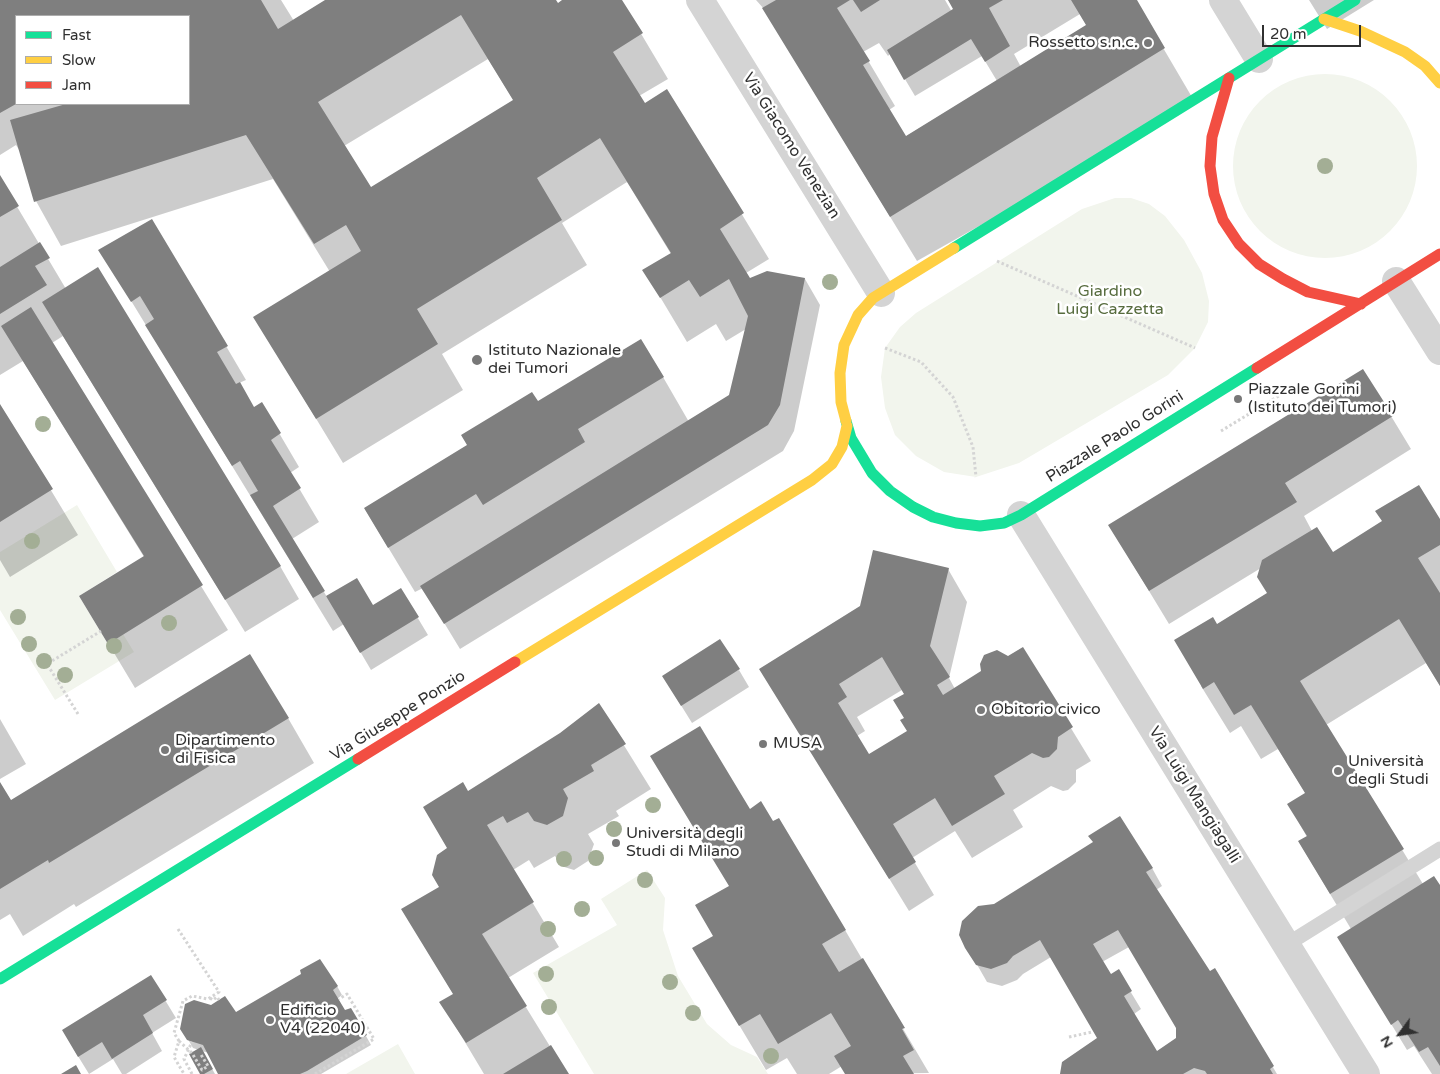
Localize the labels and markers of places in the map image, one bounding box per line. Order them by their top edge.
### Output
place label: Rossetto s.n.c. [1028,33,1138,53]
marker: Rossetto s.n.c. [1142,37,1154,49]
place label: Istituto Nazionale dei Tumori [488,341,621,379]
marker: Istituto Nazionale dei Tumori [470,353,484,367]
place label: Piazzale Gorini (Istituto dei Tumori) [1248,380,1396,418]
marker: Piazzale Gorini (Istituto dei Tumori) [1232,393,1244,405]
place label: Obitorio civico [991,700,1101,720]
marker: Obitorio civico [975,704,987,716]
place label: Dipartimento di Fisica [175,731,275,769]
place label: MUSA [773,734,822,754]
marker: MUSA [757,738,769,750]
marker: Dipartimento di Fisica [159,744,171,756]
place label: Università degli Studi [1348,752,1429,790]
marker: Università degli Studi [1332,765,1344,777]
place label: Università degli Studi di Milano [626,824,743,862]
marker: Università degli Studi di Milano [610,837,622,849]
place label: Edificio V4 (22040) [280,1001,366,1039]
marker: Edificio V4 (22040) [264,1014,276,1026]

